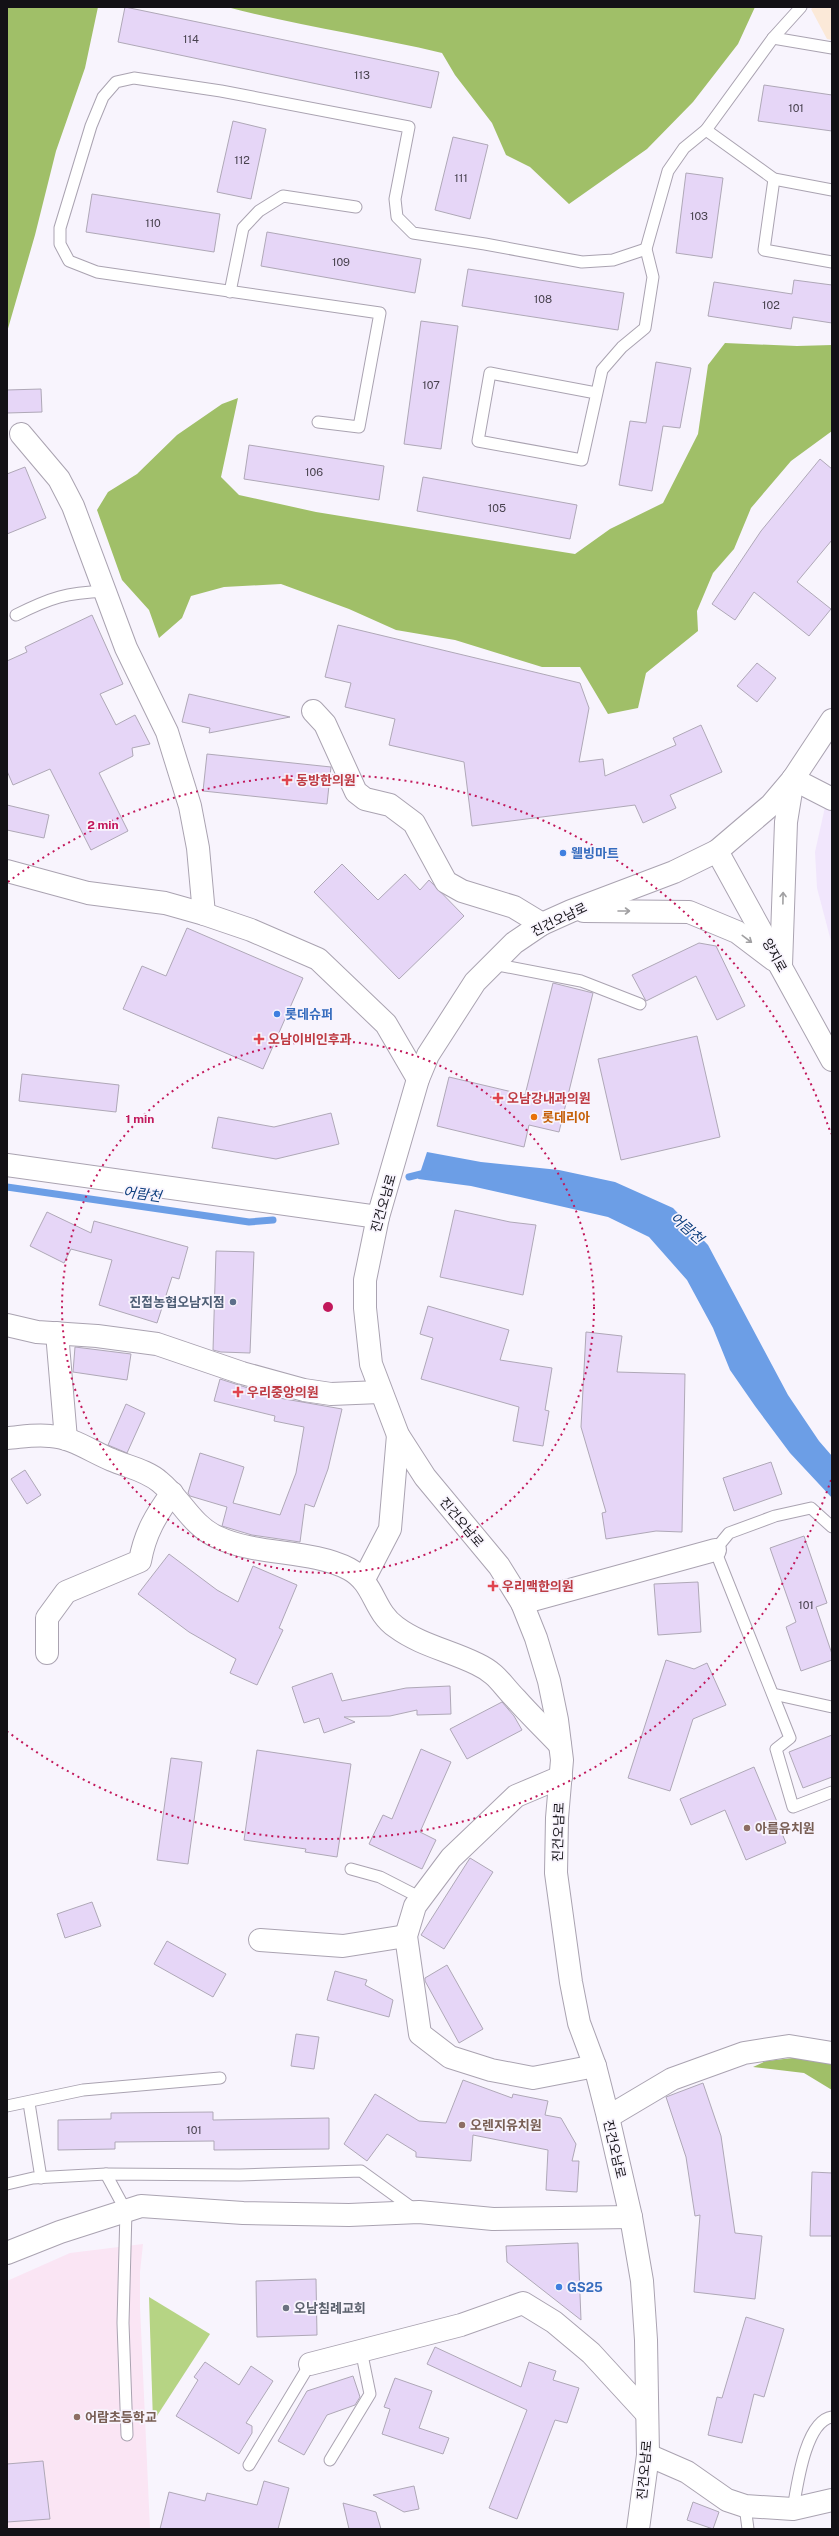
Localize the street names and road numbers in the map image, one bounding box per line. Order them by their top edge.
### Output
street label: 진건오남로 [529,900,589,939]
street label: 양지로 [759,936,790,975]
street label: 진건오남로 [368,1172,399,1234]
street label: 진건오남로 [437,1495,487,1550]
street label: 진건오남로 [550,1802,567,1862]
street label: 진건오남로 [600,2118,629,2180]
street label: 진건오남로 [634,2440,655,2500]

